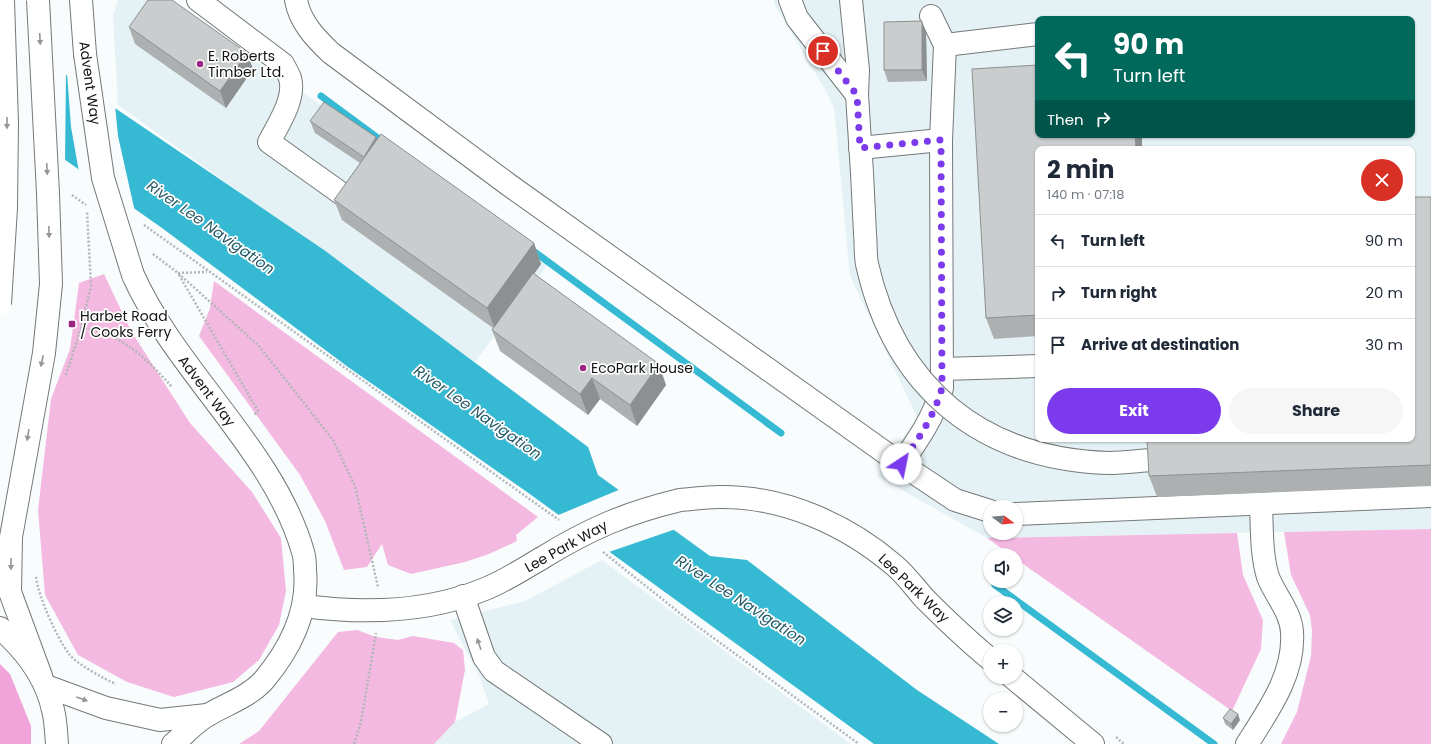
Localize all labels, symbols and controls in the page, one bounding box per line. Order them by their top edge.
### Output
text: 90 m [1113,25,1184,64]
icon: left [1047,32,1099,84]
one-way arrow [37,33,44,45]
pin [806,34,840,68]
street label: Advent Way [74,40,106,126]
icon: arrive [812,40,834,62]
place label: E. Roberts Timber Ltd. [208,46,284,82]
marker: E. Roberts Timber Ltd. [195,59,205,69]
text: Turn left [1113,63,1185,88]
icon: right [1092,108,1114,130]
text: Then [1047,109,1084,130]
one-way arrow [4,117,10,130]
text: 2 min [1047,153,1114,186]
button: close [1361,159,1403,201]
one-way arrow [43,163,50,175]
water label: River Lee Navigation [143,175,279,279]
text: 140 m · 07:18 [1047,185,1124,204]
one-way arrow [46,226,53,238]
icon: left [1047,230,1069,252]
text: Turn left [1081,230,1145,251]
text: 90 m [1365,230,1403,251]
icon: right [1047,282,1069,304]
text: Turn right [1081,282,1157,303]
text: 20 m [1365,282,1403,303]
place label: Harbet Road / Cooks Ferry [80,306,172,342]
marker: Harbet Road / Cooks Ferry [67,319,77,329]
icon: arrive [1047,334,1069,356]
text: Arrive at destination [1081,334,1239,355]
text: 30 m [1365,334,1403,355]
street label: Advent Way [174,351,240,431]
one-way arrow [38,355,44,367]
place label: EcoPark House [591,358,693,378]
water label: River Lee Navigation [410,360,546,464]
marker: EcoPark House [578,363,588,373]
button: Exit [1047,388,1221,434]
button: Share [1229,388,1403,434]
one-way arrow [25,429,31,441]
position arrow [880,443,922,485]
north arrow [983,500,1023,540]
map controls [983,500,1023,732]
street label: Lee Park Way [521,515,611,577]
button: sound [983,548,1023,588]
street label: Lee Park Way [874,549,954,627]
water label: River Lee Navigation [672,550,810,650]
one-way arrow [7,558,14,570]
button: layers [983,596,1023,636]
one-way arrow [476,638,482,650]
button: + [983,644,1023,684]
button: − [983,692,1023,732]
one-way arrow [77,697,89,703]

